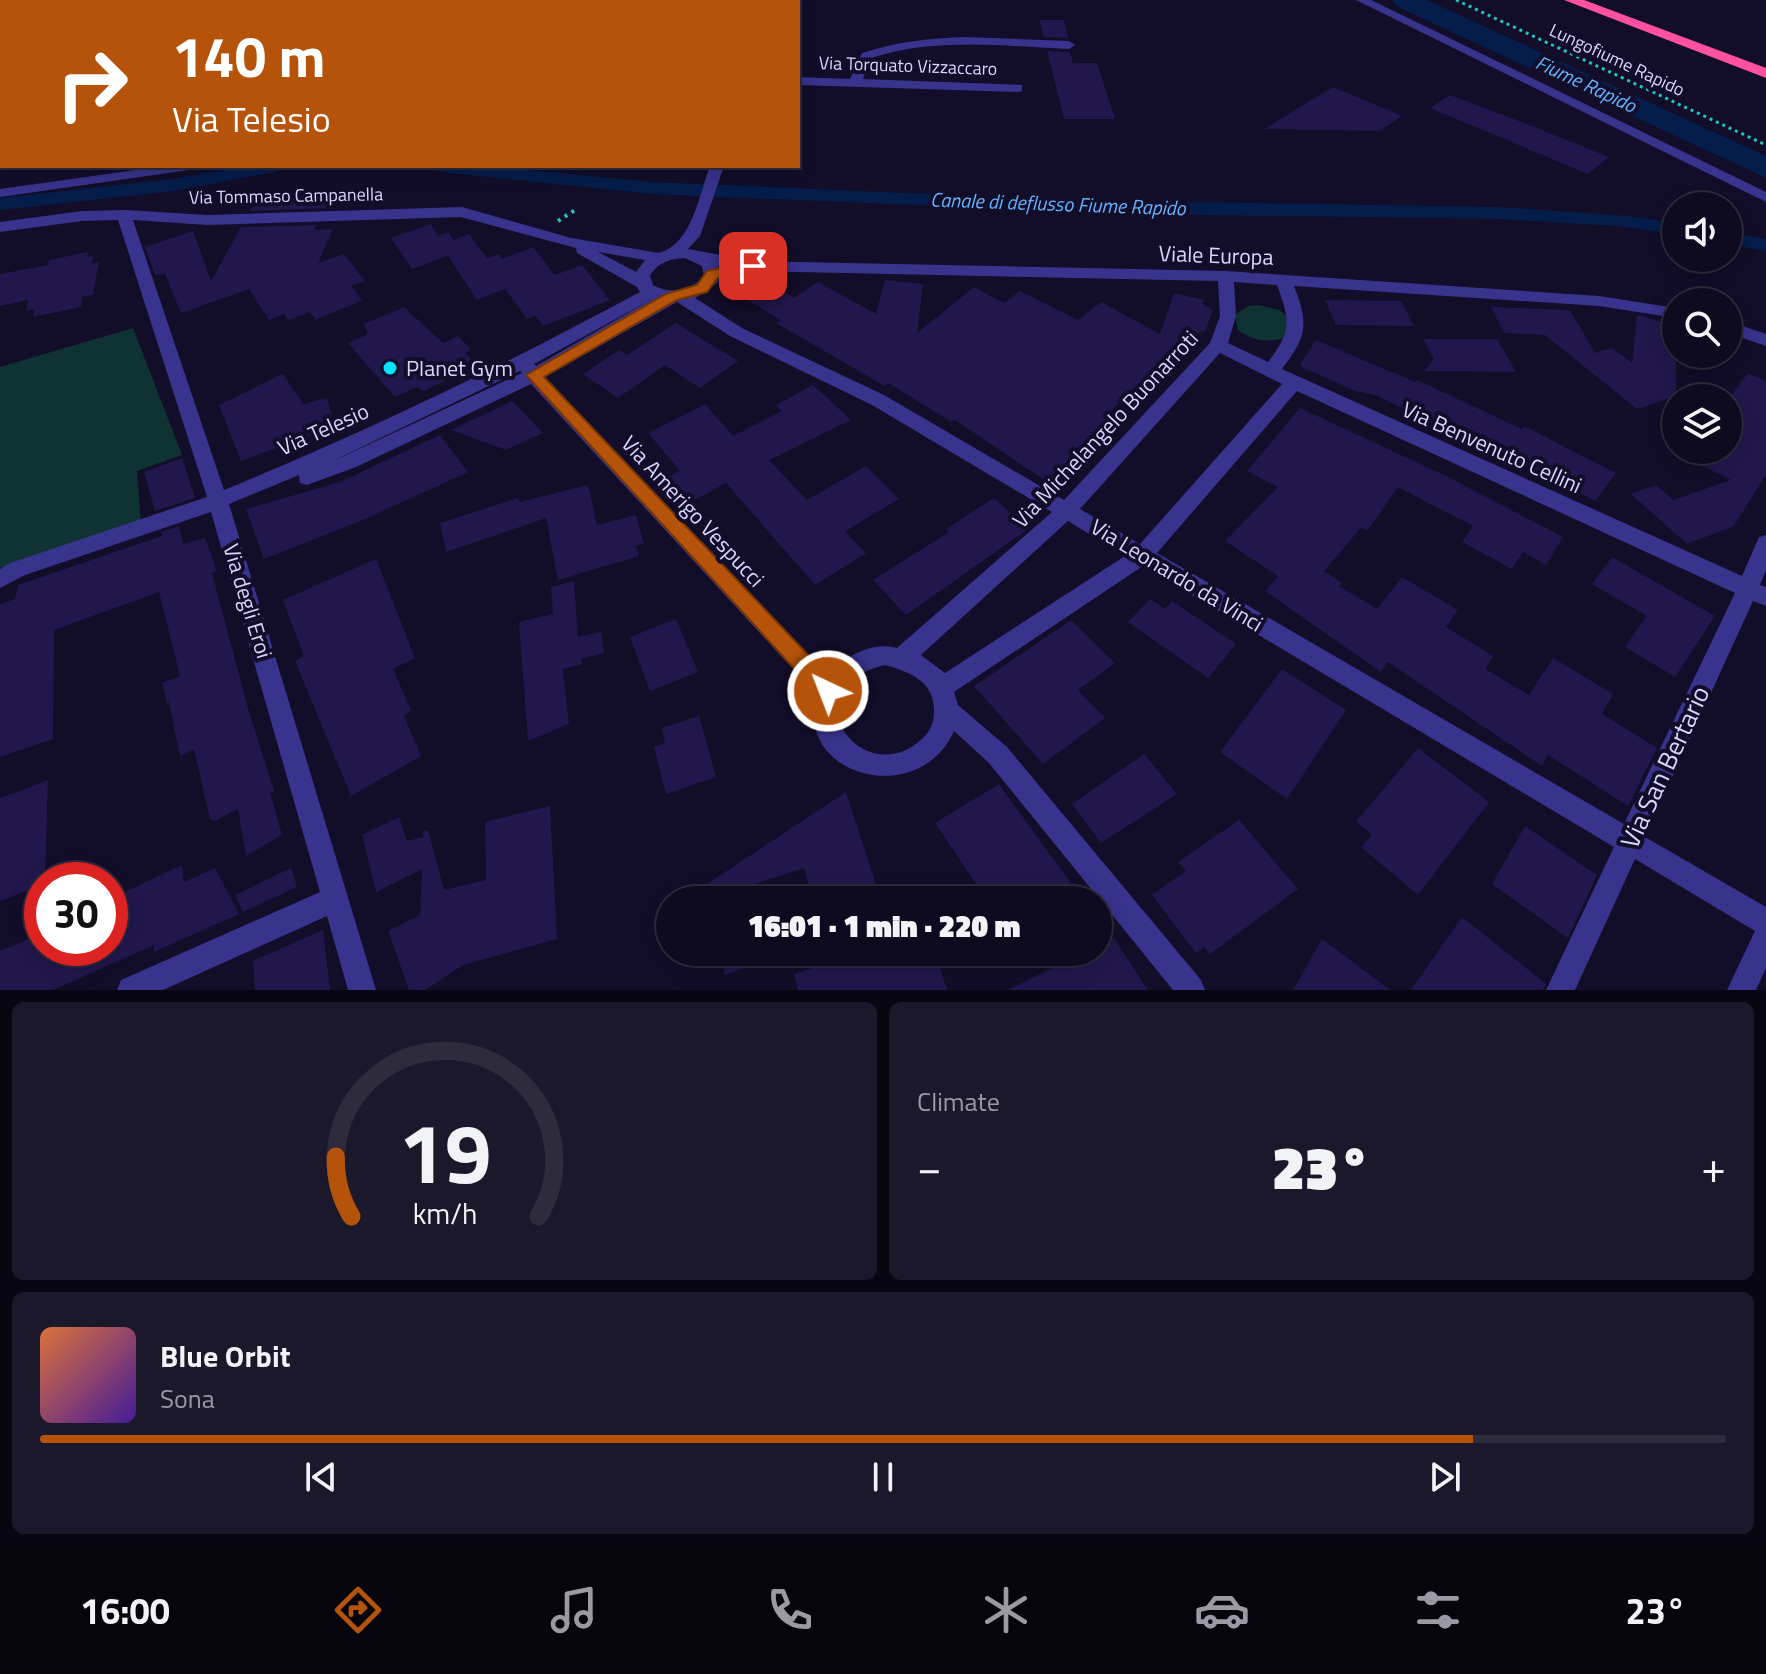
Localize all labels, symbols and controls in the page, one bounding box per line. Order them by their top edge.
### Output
text: 140 m [172,14,325,99]
street label: Lungofiume Rapido [1545,16,1689,103]
icon: right [40,32,144,136]
water label: Fiume Rapido [1531,47,1643,121]
street label: Via Torquato Vizzaccaro [818,49,998,82]
text: Via Telesio [172,91,331,146]
street label: Via Tommaso Campanella [189,180,383,211]
water label: Canale di deflusso Fiume Rapido [930,184,1187,223]
map controls [1662,192,1742,464]
button: sound [1662,192,1742,272]
pin [719,232,787,300]
street label: Viale Europa [1158,236,1274,274]
icon: arrive [731,244,775,288]
button: search [1662,288,1742,368]
street label: Via Michelangelo Buonarroti [1004,322,1206,536]
place label: Planet Gym [406,351,513,385]
marker: Planet Gym [381,359,399,377]
button: layers [1662,384,1742,464]
street label: Via Benvenuto Cellini [1397,392,1587,502]
street label: Via Telesio [272,394,374,464]
street label: Via Amerigo Vespucci [613,427,773,595]
street label: Via Leonardo da Vinci [1084,510,1270,640]
street label: Via degli Eroi [214,539,282,663]
position arrow [786,649,870,733]
street label: Via San Bertario [1610,679,1719,854]
speed limit sign: 30 [24,862,128,966]
text: 16:01 · 1 min · 220 m [748,903,1020,949]
text: Climate [917,1082,1000,1121]
text: 19 [398,1089,491,1215]
text: 23° [1272,1121,1371,1212]
text: − [917,1133,942,1200]
text: + [1701,1133,1726,1200]
text: km/h [412,1192,477,1235]
text: Blue Orbit [160,1333,291,1379]
text: Sona [160,1379,215,1418]
icon: previous [299,1455,343,1499]
icon: pause [861,1455,905,1499]
icon: next [1423,1455,1467,1499]
icon: directions [330,1582,386,1638]
icon: music [546,1582,602,1638]
icon: phone [762,1582,818,1638]
icon: climate [978,1582,1034,1638]
icon: car [1194,1582,1250,1638]
icon: filters [1410,1582,1466,1638]
text: 16:00 [80,1583,170,1638]
text: 23° [1626,1583,1686,1638]

